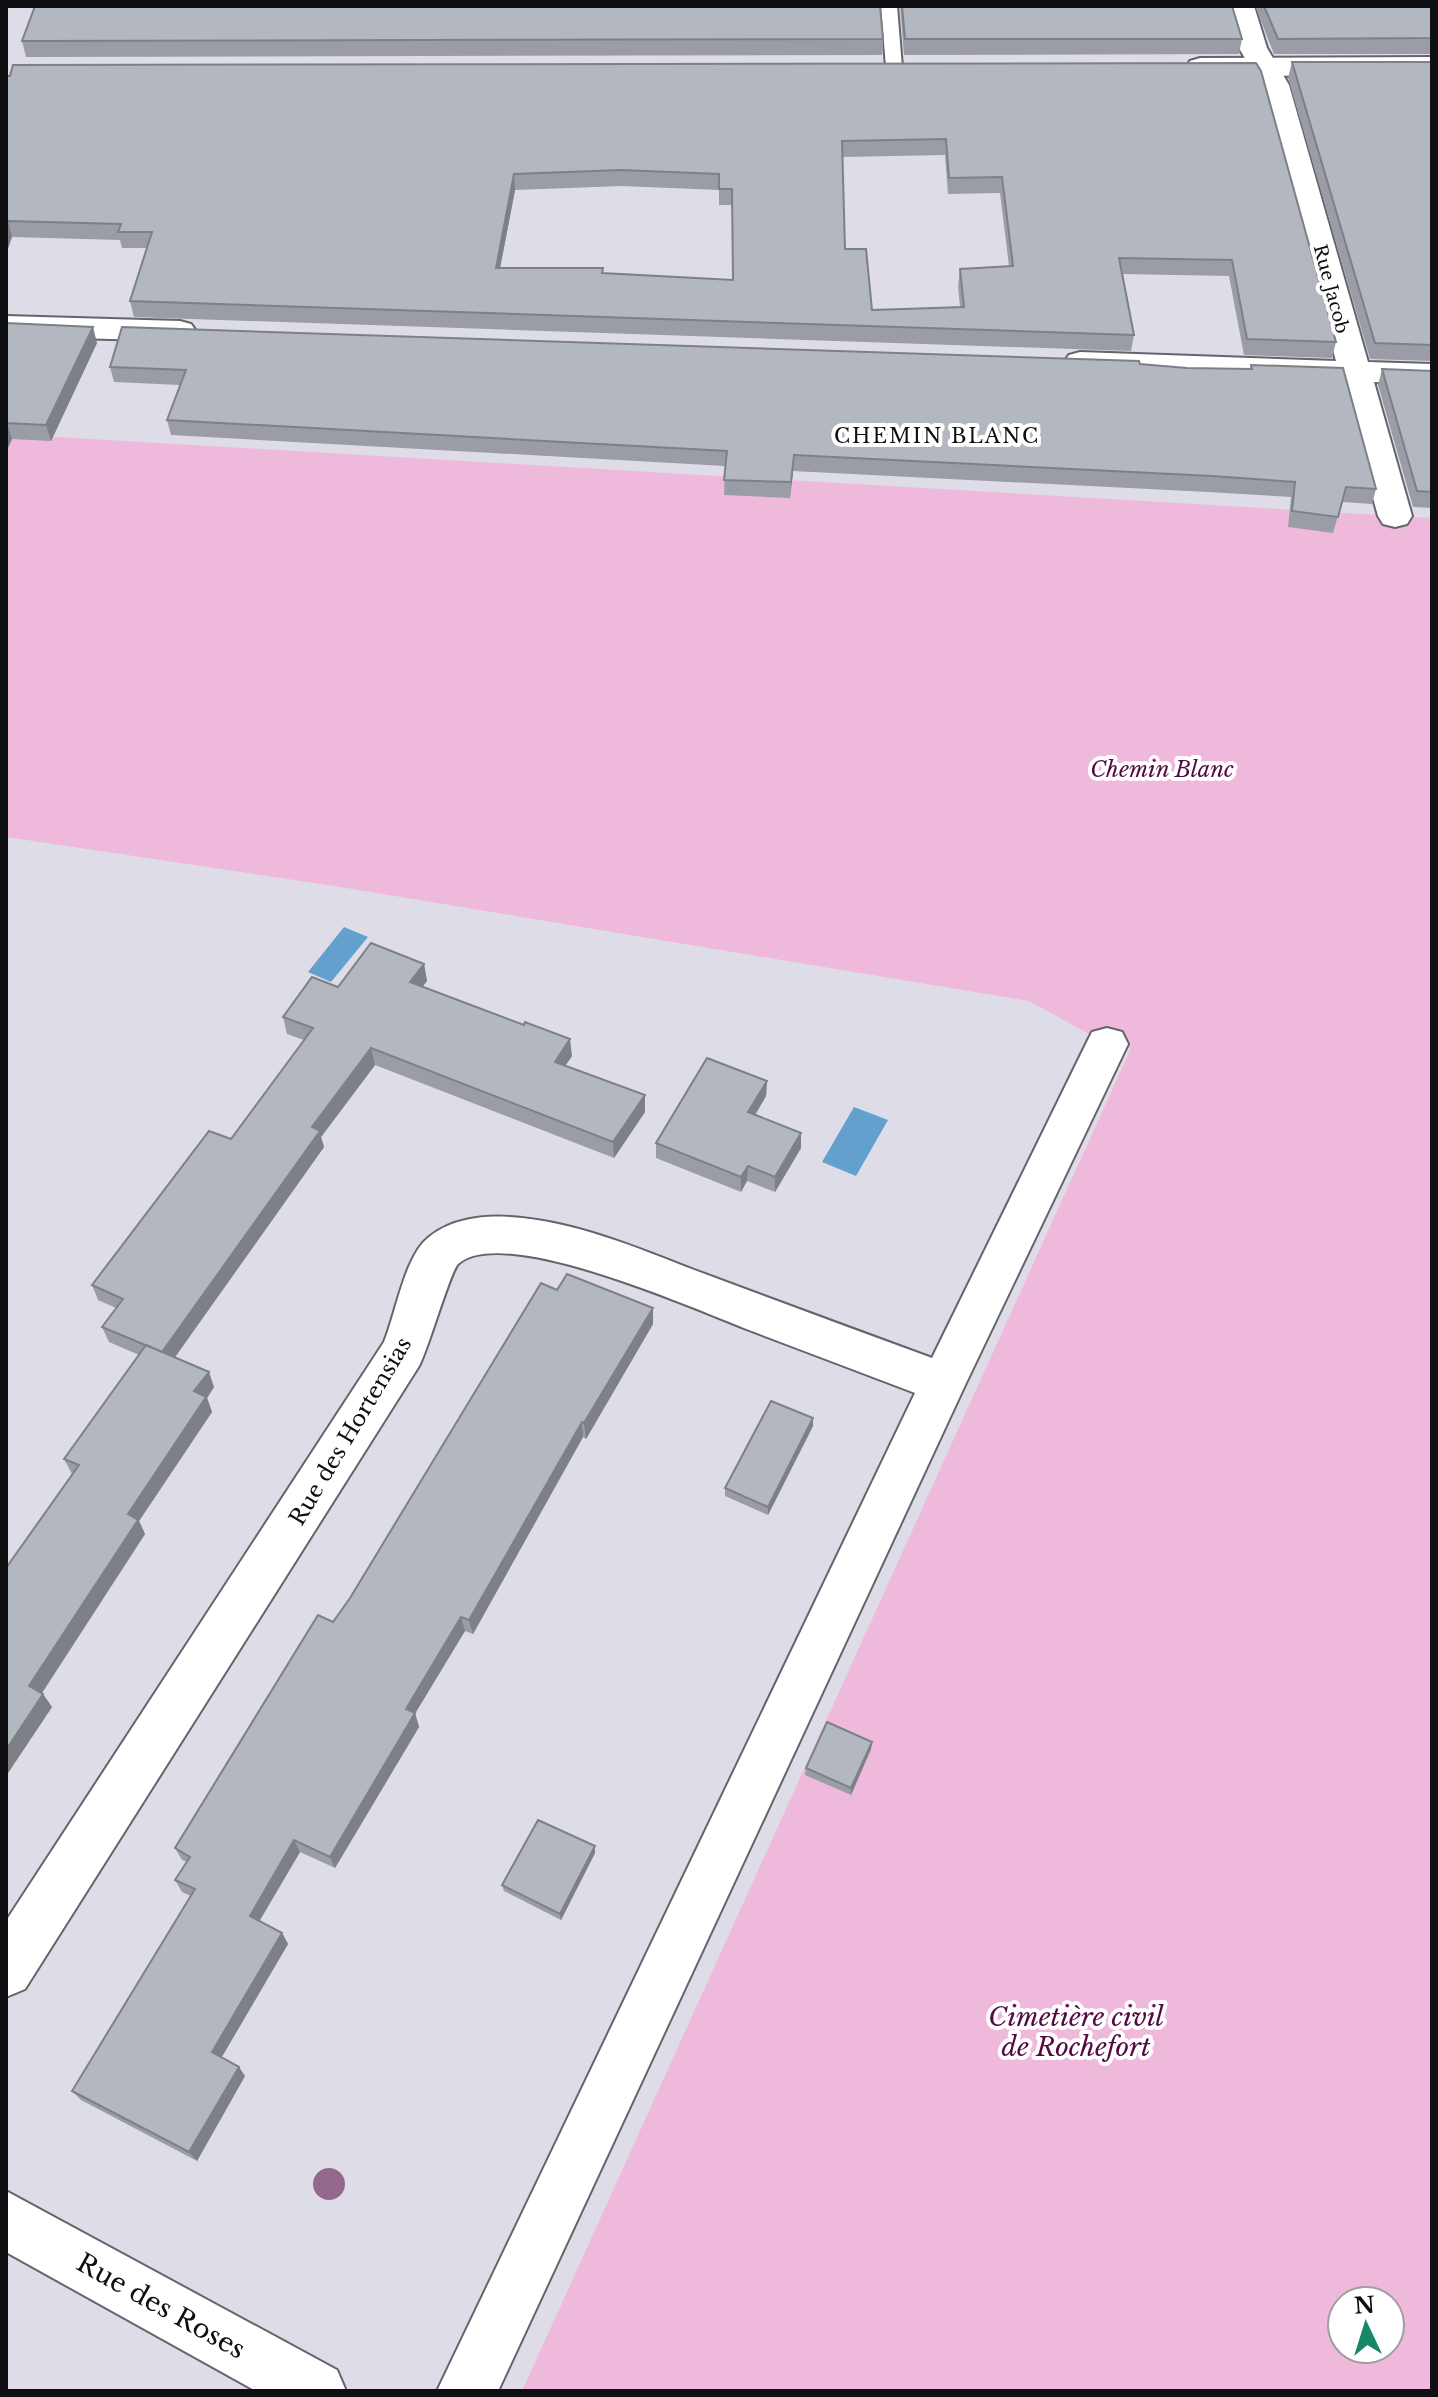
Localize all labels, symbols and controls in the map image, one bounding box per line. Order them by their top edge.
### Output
street label: Rue Jacob [1309,242,1353,336]
district label: CHEMIN BLANC [834,424,1040,448]
park label: Chemin Blanc [1090,756,1234,783]
street label: Rue des Hortensias [283,1332,417,1530]
park label: Cimetière civil de Rochefort [988,2001,1165,2063]
street label: Rue des Roses [71,2246,251,2366]
north arrow [1326,2285,1406,2365]
text: N [1353,2291,1376,2320]

